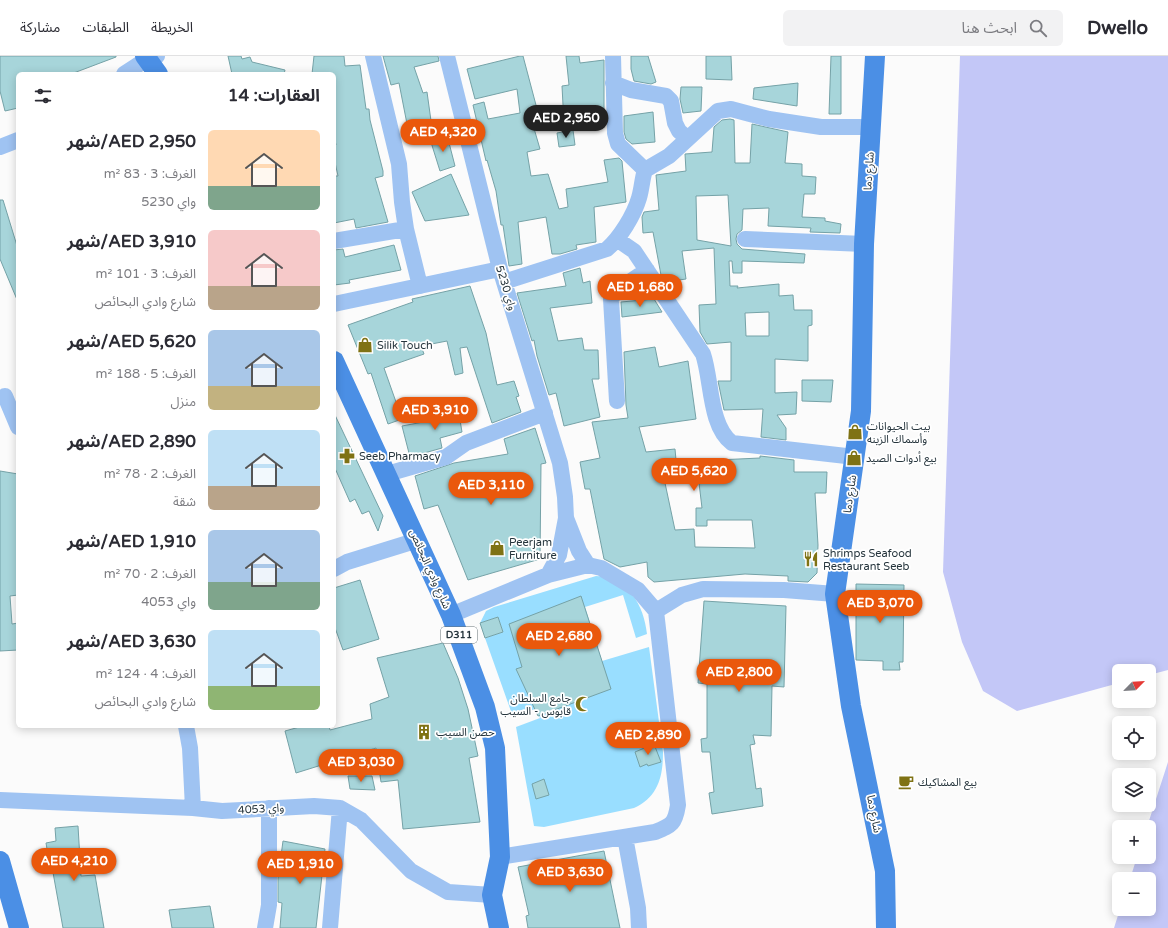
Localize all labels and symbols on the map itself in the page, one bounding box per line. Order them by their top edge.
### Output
pin: AED 2,950 [520,105,612,139]
pin: AED 4,320 [397,119,489,153]
street label: شارع دما [861,151,878,191]
street label: واي 5230 [491,264,519,313]
pin: AED 1,680 [594,274,686,308]
shop icon: Silik Touch [356,336,374,354]
place label: Silik Touch [377,339,433,352]
pin: AED 3,910 [389,397,481,431]
place label: بيت الحيوانات وأسماك الزينه [867,420,930,446]
shop icon: بيت الحيوانات وأسماك الزينه [846,423,864,441]
pharmacy icon: Seeb Pharmacy [338,447,356,465]
shop icon: بيع أدوات الصيد [845,449,863,467]
place label: Seeb Pharmacy [359,450,441,463]
place label: بيع أدوات الصيد [866,451,937,466]
pin: AED 5,620 [648,458,740,492]
pin: AED 3,110 [445,472,537,506]
street label: شارع دما [841,474,860,514]
street label: شارع وادي البحائص [404,527,453,612]
place label: Peerjam Furniture [509,536,557,562]
shop icon: Peerjam Furniture [488,539,506,557]
place label: Shrimps Seafood Restaurant Seeb [823,547,912,573]
restaurant icon: Shrimps Seafood Restaurant Seeb [802,550,820,568]
pin: AED 3,070 [834,590,926,624]
pin: AED 2,680 [513,623,605,657]
road number: D311 [441,627,477,643]
pin: AED 2,800 [693,659,785,693]
north arrow [1112,664,1156,708]
place label: جامع السلطان قابوس - السيب [500,692,572,718]
mosque icon: جامع السلطان قابوس - السيب [574,695,592,713]
pin: AED 2,890 [602,722,694,756]
building icon: حصن السيب [415,723,433,741]
place label: حصن السيب [436,726,495,739]
pin: AED 3,030 [315,749,407,783]
cafe icon: بيع المشاكيك [897,773,915,791]
place label: بيع المشاكيك [918,776,977,790]
street label: شارع دما [863,794,884,835]
street label: واي 4053 [237,801,285,819]
pin: AED 4,210 [28,848,120,882]
pin: AED 1,910 [254,851,346,885]
pin: AED 3,630 [524,859,616,893]

